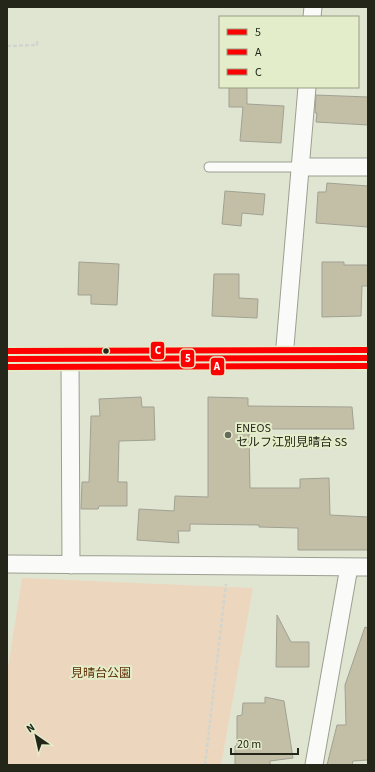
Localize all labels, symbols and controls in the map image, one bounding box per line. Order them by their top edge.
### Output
legend [219,16,359,88]
text: 5 [255,24,261,41]
text: A [255,44,262,61]
text: C [255,64,262,81]
line badge: C [150,341,165,360]
text: C [155,343,162,358]
unlabelled marker [101,346,111,356]
line badge: 5 [180,349,195,368]
text: 5 [185,351,191,366]
line badge: A [210,357,225,376]
text: A [213,359,221,374]
place label: ENEOS セルフ江別見晴台 SS [236,420,347,451]
marker: ENEOS セルフ江別見晴台 SS [223,430,233,440]
park label: 見晴台公園 [71,665,131,682]
north arrow [16,716,56,756]
text: N [23,720,38,736]
scale bar [231,730,298,756]
text: 20 m [237,736,261,753]

